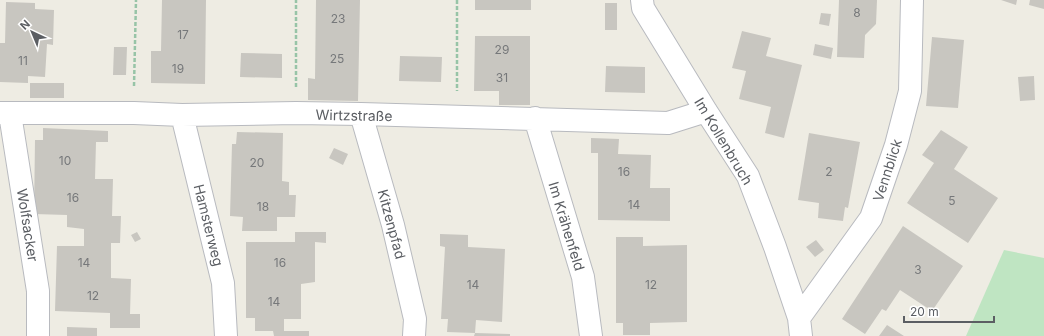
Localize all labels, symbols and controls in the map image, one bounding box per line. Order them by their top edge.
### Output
house number: 8 [853,5,861,20]
house number: 23 [331,11,345,26]
north arrow [12,12,52,52]
text: N [17,17,33,33]
house number: 17 [177,27,189,42]
house number: 29 [495,42,509,57]
house number: 25 [330,51,344,66]
house number: 11 [18,53,28,68]
house number: 19 [172,61,184,76]
house number: 31 [496,70,508,85]
street label: Im Kollenbruch [691,94,757,188]
street label: Wirtzstraße [315,106,393,124]
street label: Vennblick [869,136,905,203]
house number: 10 [59,153,71,168]
house number: 20 [250,155,264,170]
house number: 16 [618,164,630,179]
house number: 2 [825,164,833,179]
street label: Im Krähenfeld [545,179,589,273]
street label: Hamsterweg [191,182,227,268]
street label: Wolfsacker [14,187,42,263]
street label: Kitzenpfad [375,187,409,261]
house number: 16 [67,190,79,205]
house number: 5 [948,193,956,208]
house number: 14 [628,197,641,212]
house number: 18 [257,199,269,214]
house number: 14 [78,255,91,270]
house number: 16 [274,255,286,270]
house number: 3 [914,262,922,277]
house number: 14 [467,277,480,292]
house number: 12 [645,277,657,292]
house number: 12 [87,288,99,303]
house number: 14 [268,294,281,309]
scale bar [904,298,994,324]
text: 20 m [910,304,939,319]

